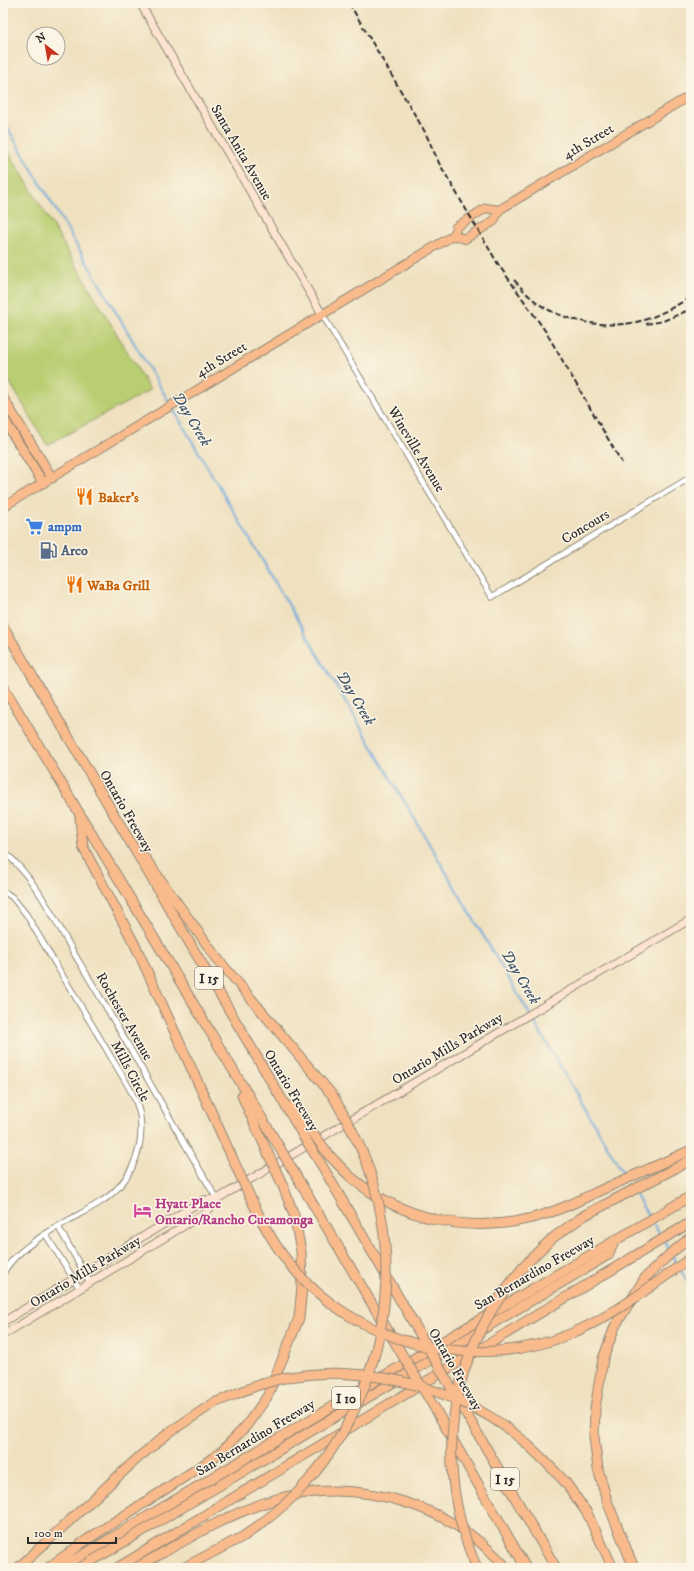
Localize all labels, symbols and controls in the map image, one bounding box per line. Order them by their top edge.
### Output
north arrow [26,26,66,66]
text: N [34,30,49,47]
street label: Santa Anita Avenue [206,101,276,204]
street label: 4th Street [560,119,618,164]
street label: 4th Street [193,337,251,382]
water label: Day Creek [168,389,216,451]
street label: Wineville Avenue [383,403,449,496]
restaurant icon: Baker's [75,487,95,507]
place label: Baker's [98,489,139,507]
street label: Concours [558,505,613,548]
supermarket icon: ampm [25,516,45,536]
place label: ampm [48,518,82,536]
fuel station icon: Arco [38,540,58,560]
place label: Arco [60,542,88,560]
restaurant icon: WaBa Grill [64,575,84,595]
place label: WaBa Grill [86,577,151,595]
water label: Day Creek [332,668,380,730]
street label: Ontario Freeway [95,767,157,856]
water label: Day Creek [497,947,545,1009]
road number: I 15 [195,967,223,989]
street label: Rochester Avenue [92,969,157,1064]
street label: Ontario Mills Parkway [389,1008,507,1089]
street label: Mills Circle [107,1038,154,1105]
street label: Ontario Freeway [260,1046,323,1135]
place label: Hyatt Place Ontario/Rancho Cucamonga [155,1195,314,1229]
hotel icon: Hyatt Place Ontario/Rancho Cucamonga [132,1201,152,1221]
street label: Ontario Mills Parkway [27,1231,145,1312]
street label: San Bernardino Freeway [471,1231,598,1315]
street label: Ontario Freeway [424,1325,486,1414]
road number: I 10 [332,1387,360,1409]
street label: San Bernardino Freeway [193,1395,319,1481]
road number: I 15 [491,1468,519,1490]
scale bar [28,1519,116,1545]
text: 100 m [34,1526,63,1541]

